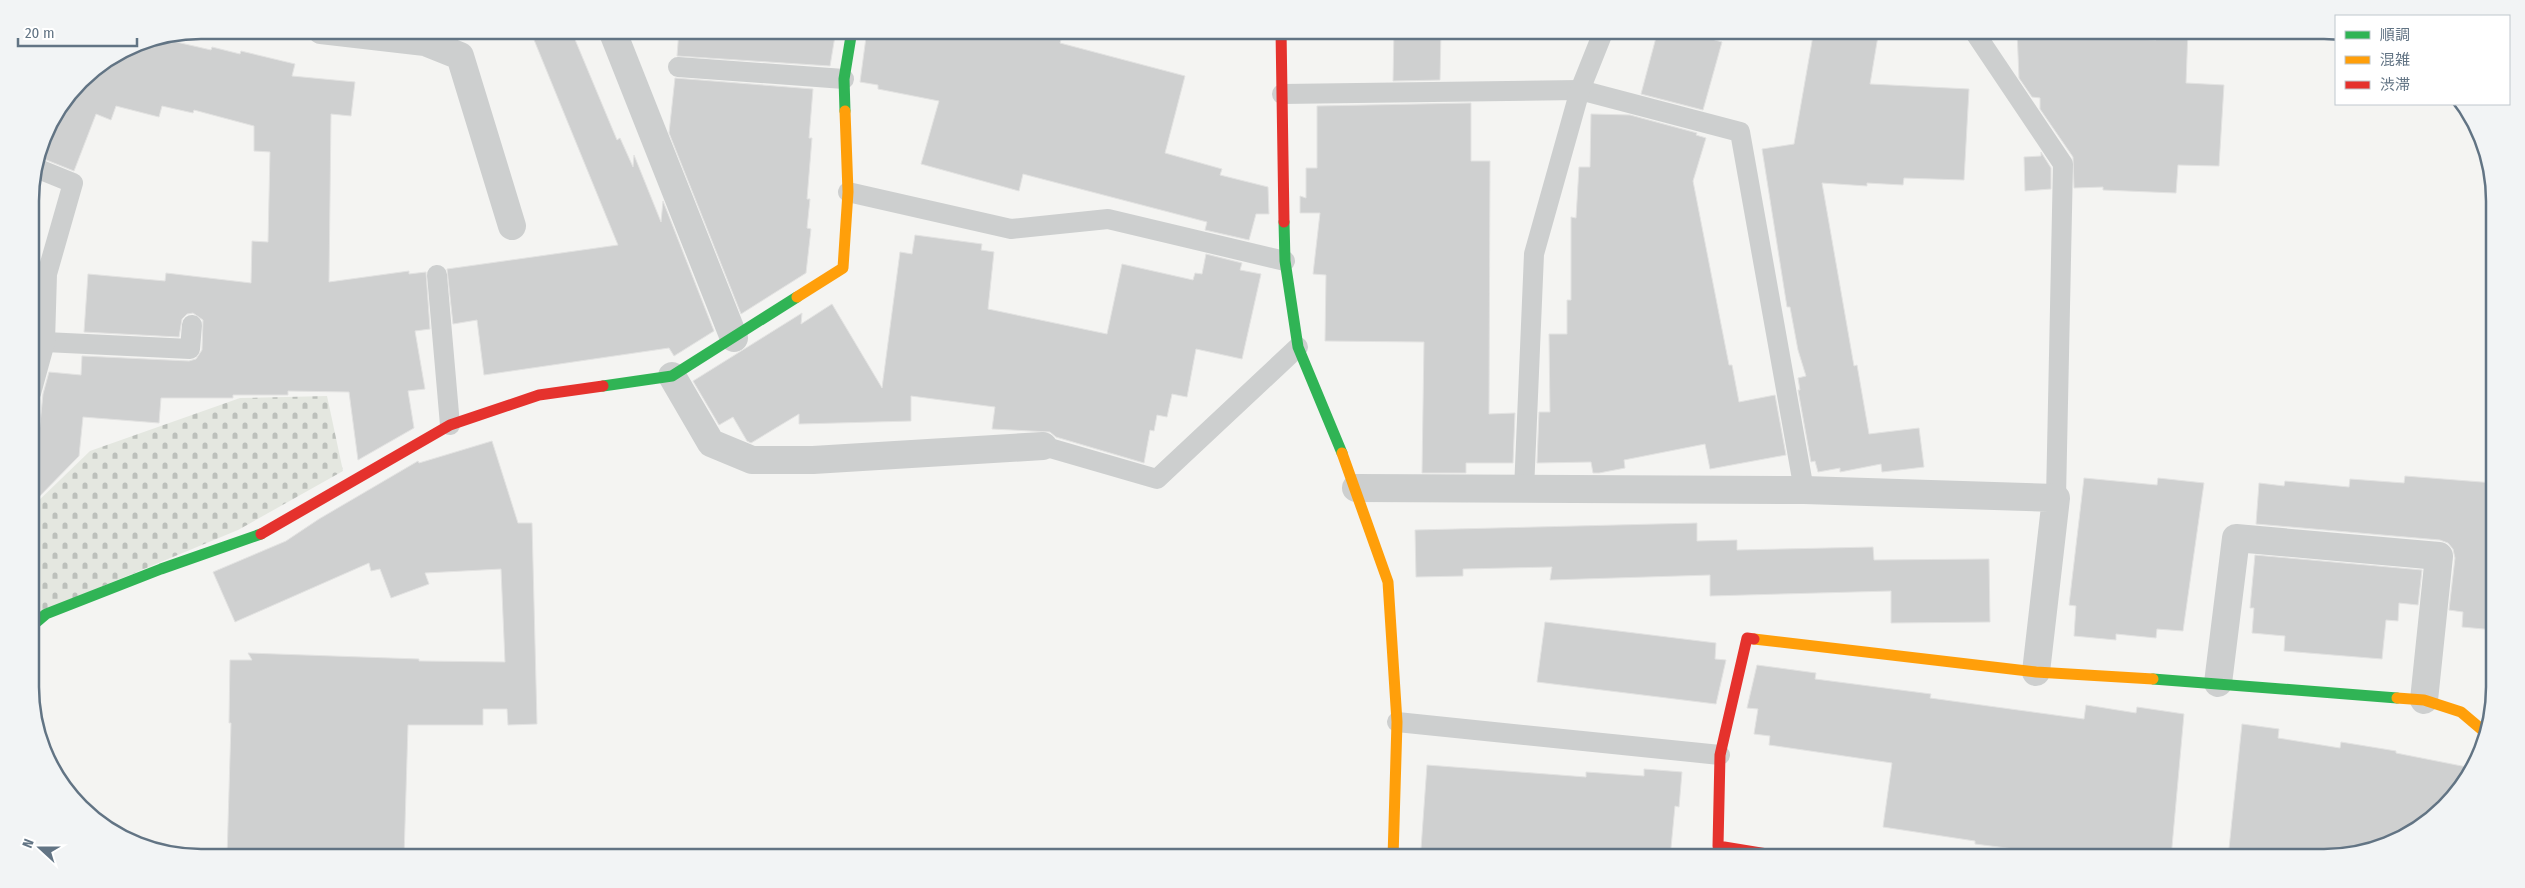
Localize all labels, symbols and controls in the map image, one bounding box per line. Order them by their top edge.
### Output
scale bar [18,15,136,47]
legend [2335,15,2510,105]
text: 20 m [25,24,55,42]
text: 順調 [2380,26,2410,44]
text: 混雑 [2380,51,2410,69]
text: 渋滞 [2380,76,2410,94]
north arrow [15,823,65,873]
text: N [19,837,38,850]

